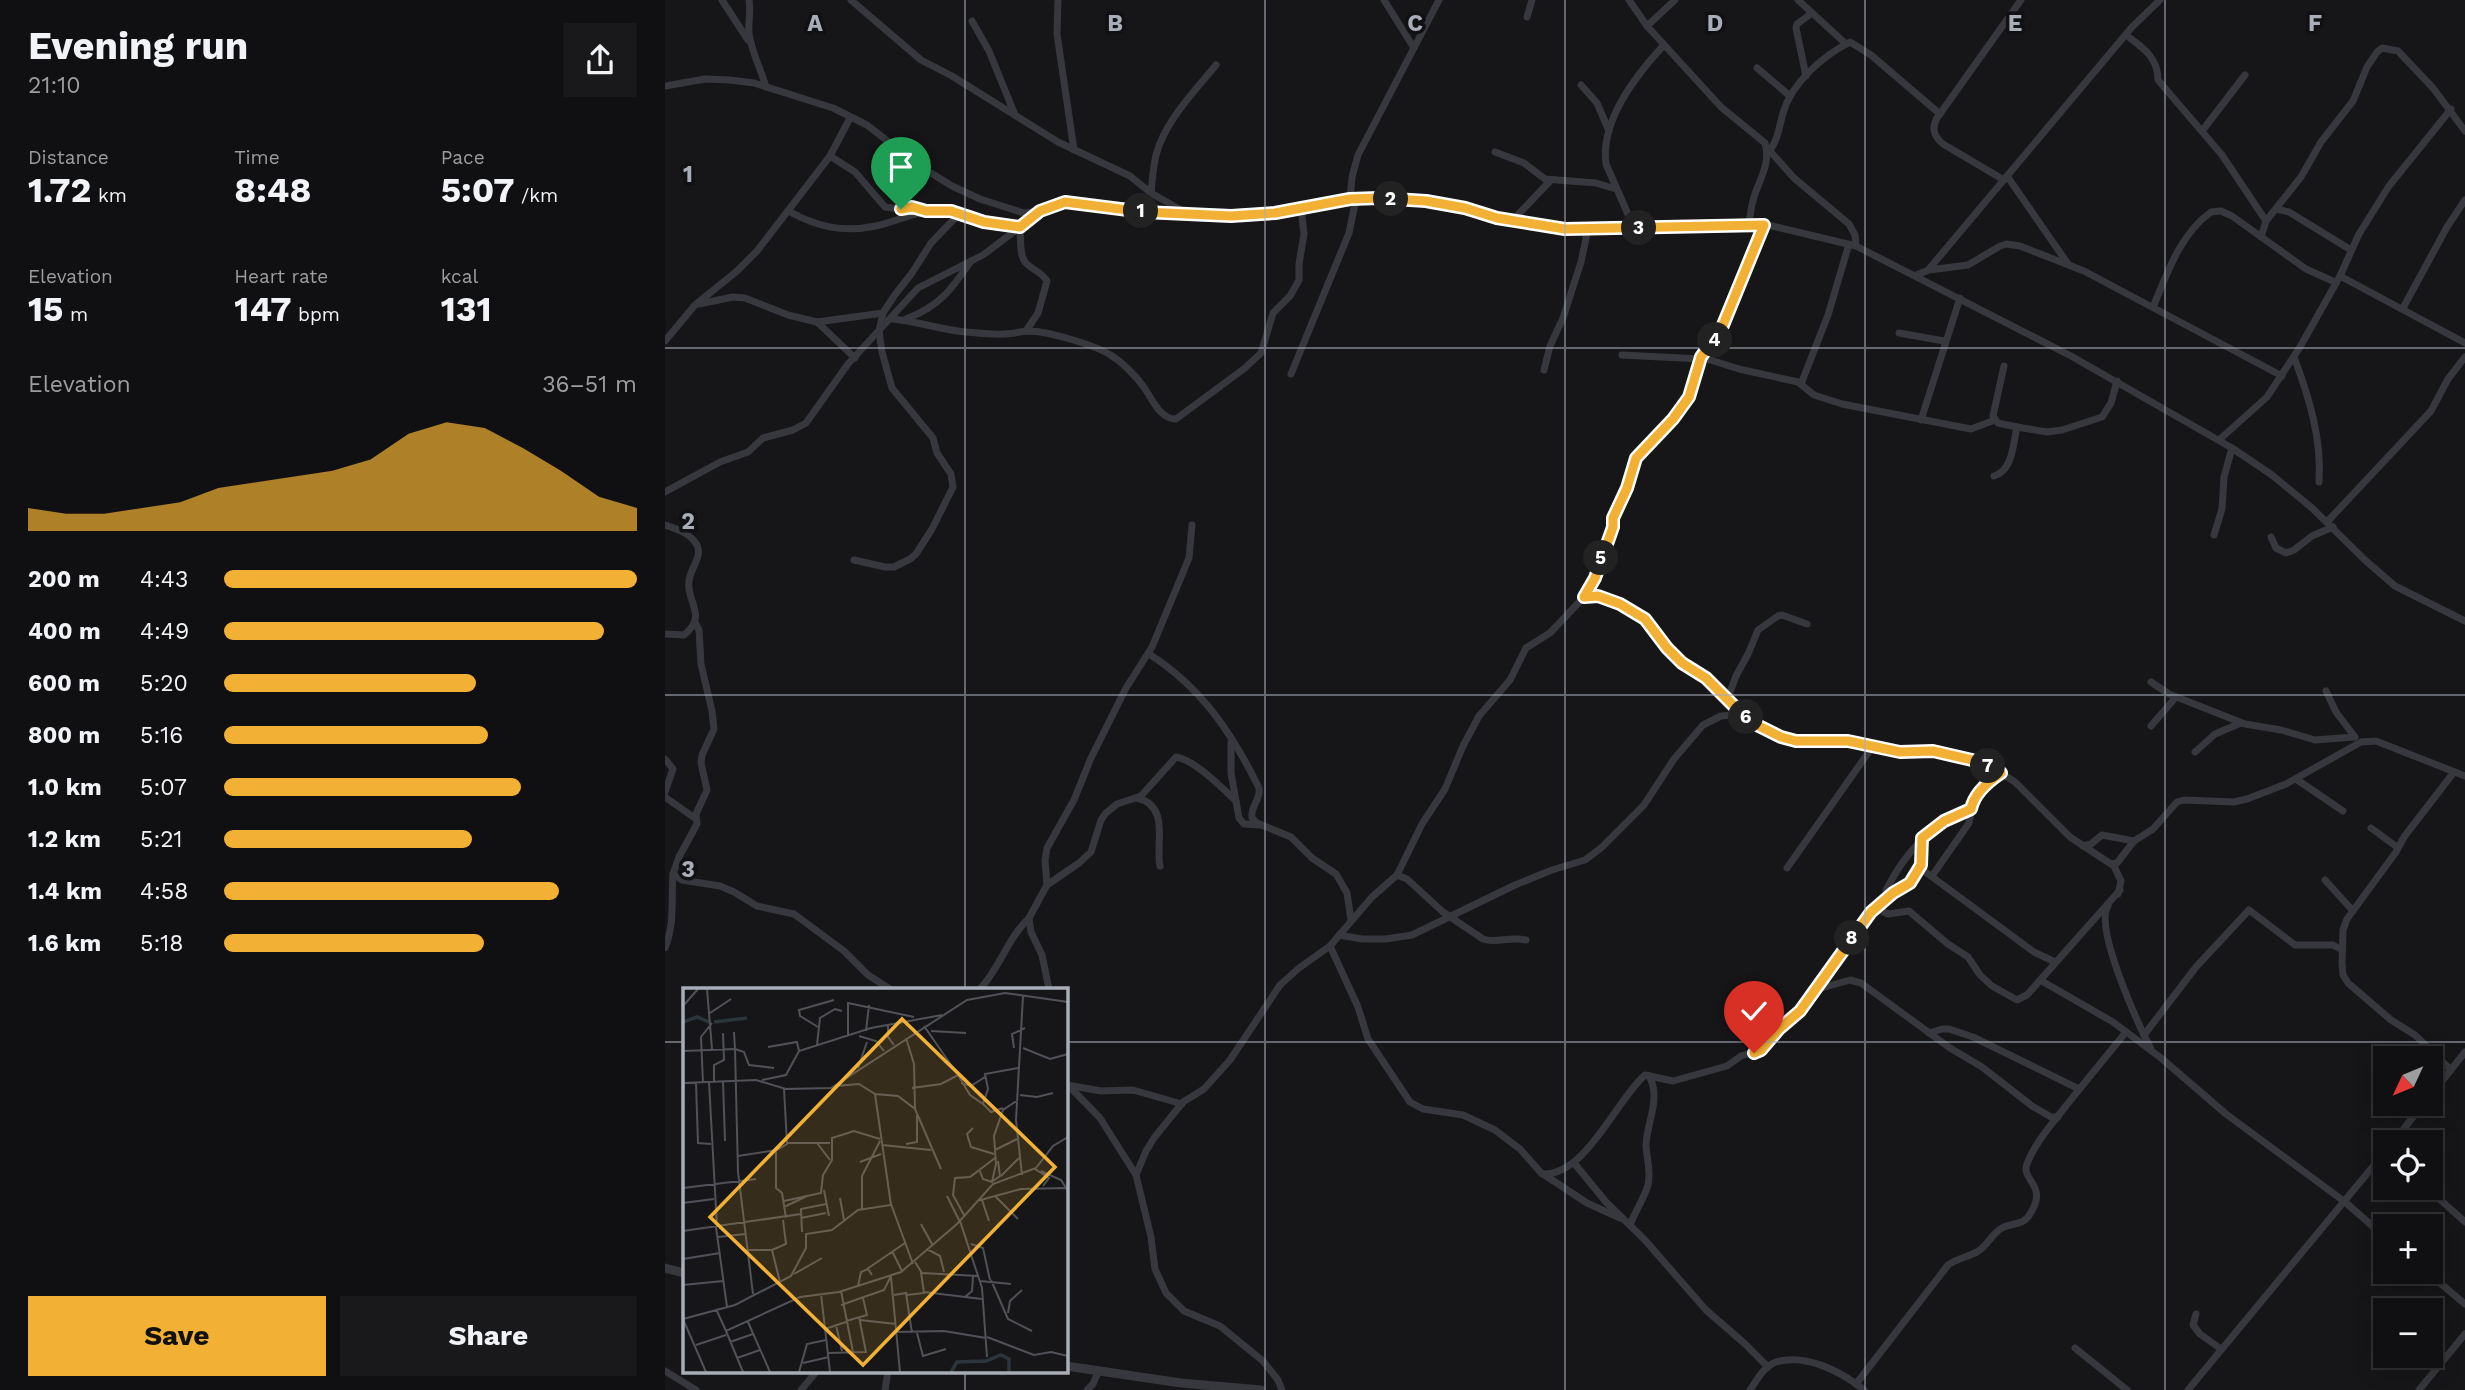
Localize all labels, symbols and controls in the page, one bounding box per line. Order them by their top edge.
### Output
text: A [807,10,823,37]
text: B [1107,10,1123,37]
text: C [1407,10,1423,37]
text: D [1707,10,1723,37]
text: E [2008,10,2022,37]
text: F [2308,10,2322,37]
button: share [563,23,637,97]
text: Evening run [28,24,248,68]
text: 21:10 [28,72,80,99]
pin [871,137,931,209]
text: Distance [28,146,109,169]
text: Time [234,146,280,169]
text: Pace [441,146,485,169]
icon: arrive [882,148,920,186]
text: 1 [683,161,693,188]
text: 1.72 [28,169,91,211]
text: 8:48 [234,169,311,211]
text: 5:07 [441,169,515,211]
pin: 2 [1373,182,1409,216]
text: km [91,184,127,207]
text: /km [515,184,558,207]
text: 2 [1385,187,1396,210]
pin: 1 [1123,194,1159,228]
text: 1 [1136,199,1145,222]
pin: 3 [1621,210,1657,246]
text: 3 [1633,216,1644,239]
text: Elevation [28,265,113,288]
text: Heart rate [234,265,328,288]
text: kcal [441,265,478,288]
text: 15 [28,288,64,330]
text: 147 [234,288,292,330]
text: 131 [441,288,492,330]
text: m [64,303,88,326]
text: bpm [292,303,340,326]
pin: 4 [1697,322,1733,358]
text: 4 [1708,328,1721,351]
text: Elevation [28,371,131,398]
text: 36–51 m [542,371,637,398]
text: 2 [681,508,695,535]
pin: 5 [1583,540,1619,576]
text: 5 [1595,546,1606,569]
text: 200 m [28,566,100,593]
text: 4:43 [140,566,188,593]
text: 400 m [28,618,101,645]
text: 4:49 [140,618,189,645]
text: 600 m [28,670,100,697]
text: 5:20 [140,670,188,697]
pin: 6 [1729,700,1763,734]
text: 6 [1740,705,1751,728]
text: 800 m [28,722,100,749]
text: 5:16 [140,722,183,749]
pin: 7 [1971,748,2005,784]
text: 7 [1982,754,1993,777]
text: 1.0 km [28,774,102,801]
text: 5:07 [140,774,187,801]
text: 1.2 km [28,826,101,853]
text: 5:21 [140,826,183,853]
text: 3 [681,856,695,883]
text: 1.4 km [28,878,102,905]
text: 4:58 [140,878,188,905]
pin: 8 [1835,920,1869,956]
text: 8 [1846,926,1857,949]
text: 1.6 km [28,930,101,957]
text: 5:18 [140,930,183,957]
pin [1724,981,1784,1053]
inset map [683,988,1067,1372]
icon: check [1735,992,1773,1030]
north arrow [2373,1046,2443,1116]
map controls [2373,1046,2443,1368]
button: locate [2373,1130,2443,1200]
button: + [2373,1214,2443,1284]
button: Save [28,1296,326,1376]
button: Share [340,1296,637,1376]
button: − [2373,1298,2443,1368]

